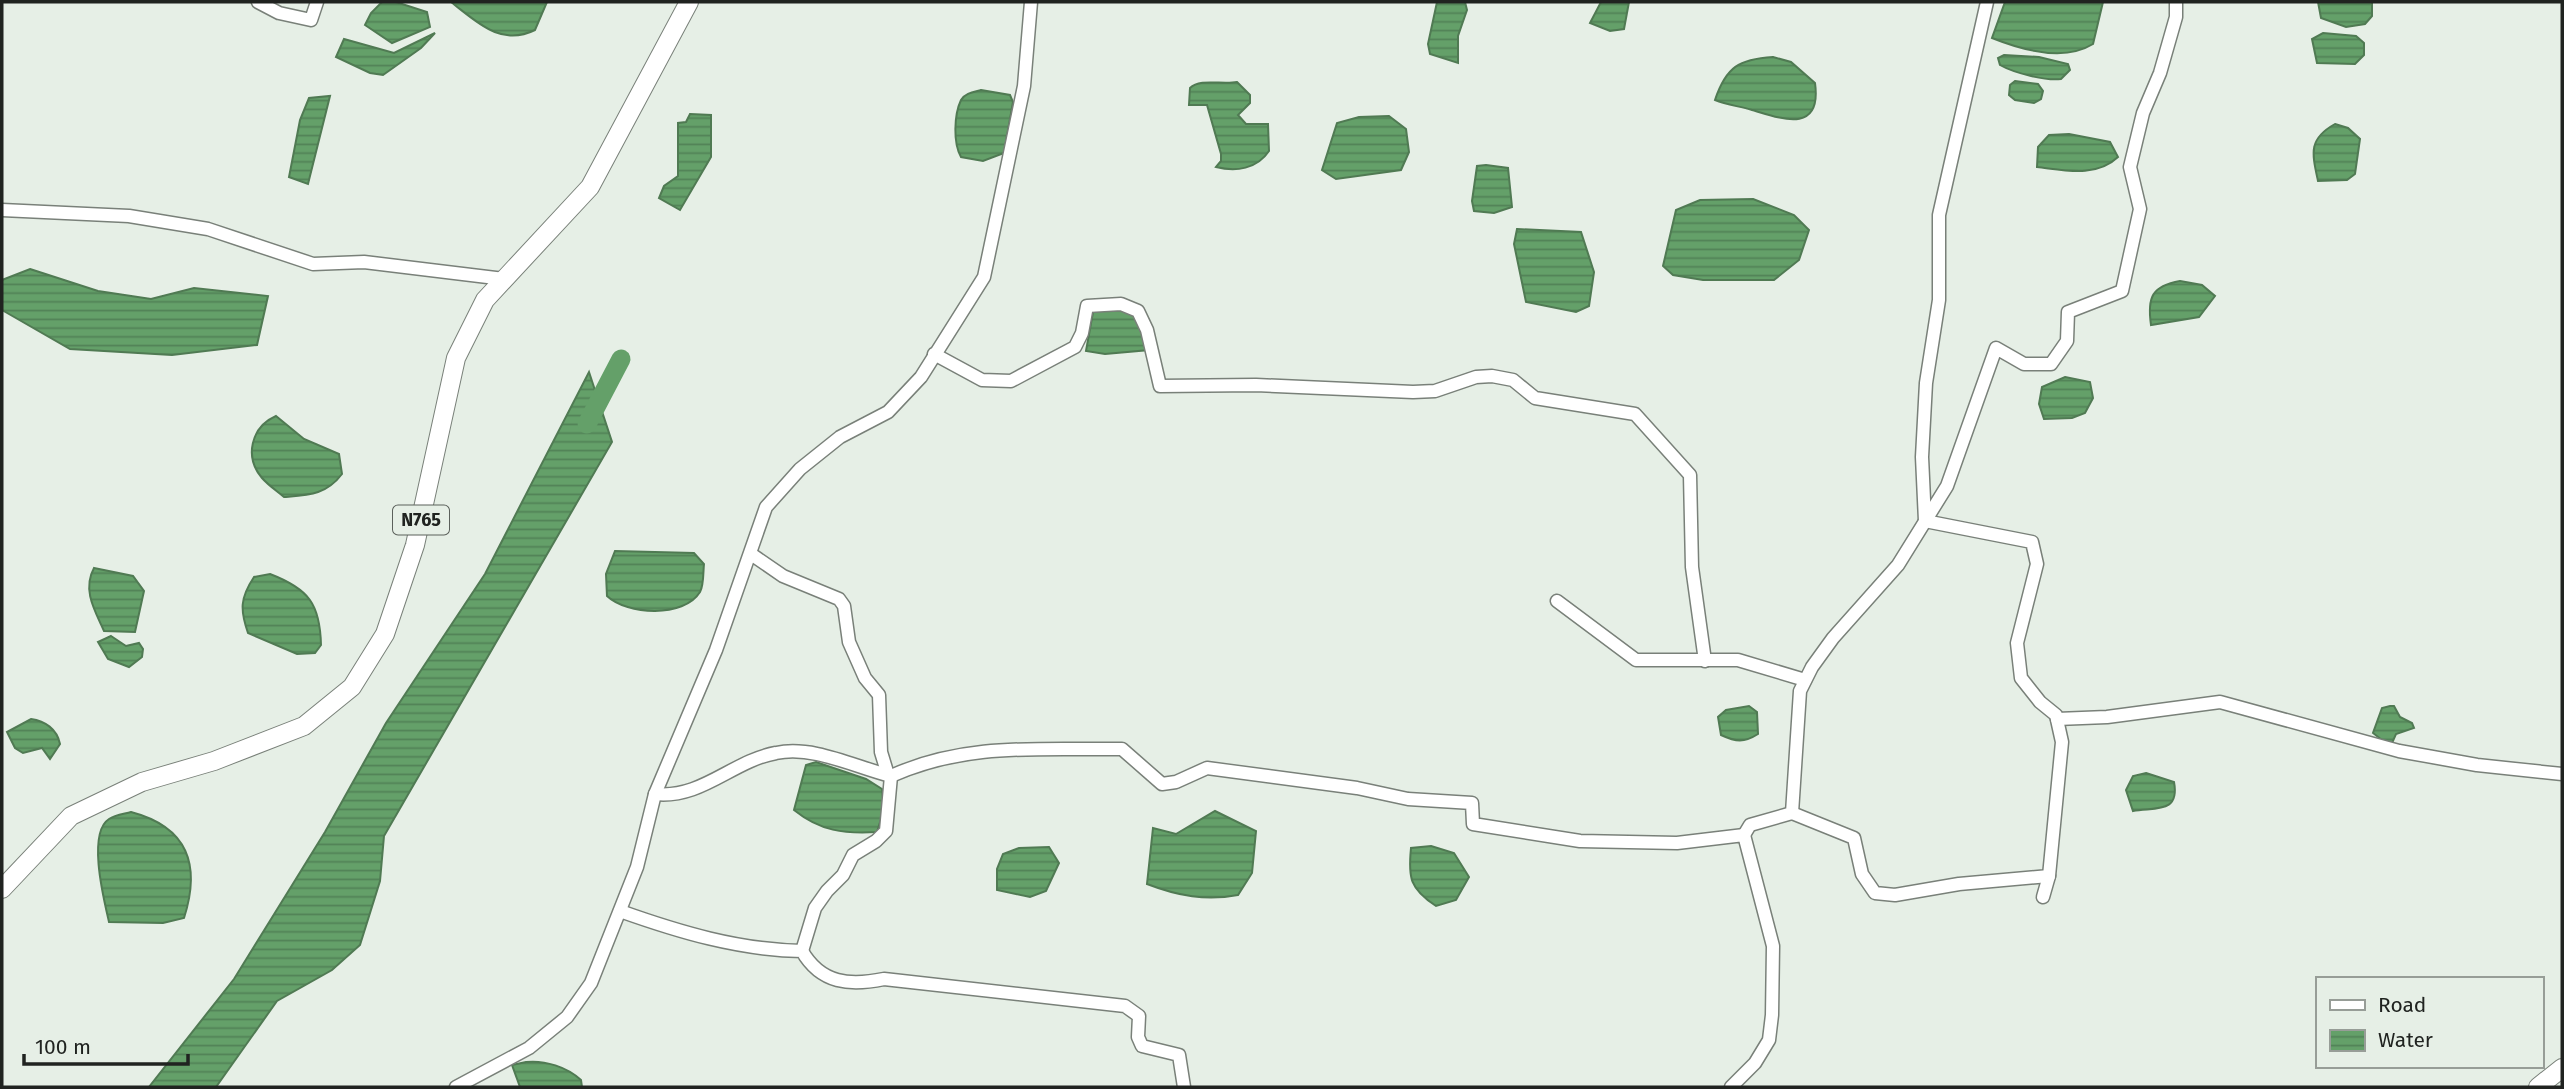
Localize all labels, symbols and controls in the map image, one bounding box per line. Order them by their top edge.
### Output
road number: N765 [393,506,449,534]
legend [2316,977,2543,1068]
text: Road [2378,992,2426,1018]
scale bar [24,1023,189,1066]
text: Water [2378,1027,2433,1053]
text: 100 m [35,1034,91,1060]

